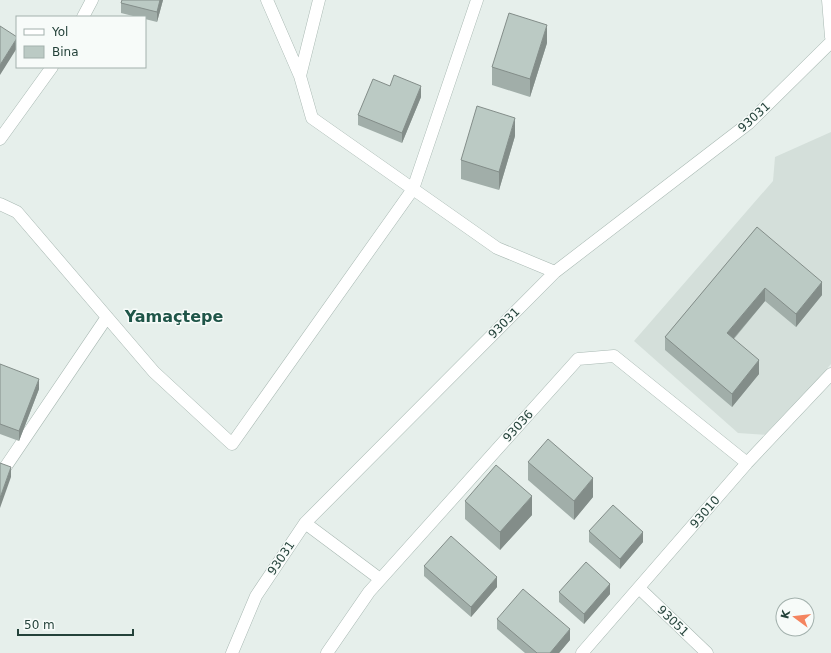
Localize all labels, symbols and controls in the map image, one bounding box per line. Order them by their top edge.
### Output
legend [16,16,146,68]
text: Yol [51,25,68,39]
text: Bina [52,45,79,59]
street label: 93031 [735,99,773,135]
street label: 93031 [486,305,522,341]
district label: Yamaçtepe [124,307,223,326]
street label: 93036 [500,407,536,445]
street label: 93010 [687,493,723,531]
street label: 93031 [265,538,297,578]
north arrow [775,597,815,637]
street label: 93051 [654,603,692,639]
text: K [778,608,793,620]
scale bar [18,611,133,637]
text: 50 m [24,618,55,632]

